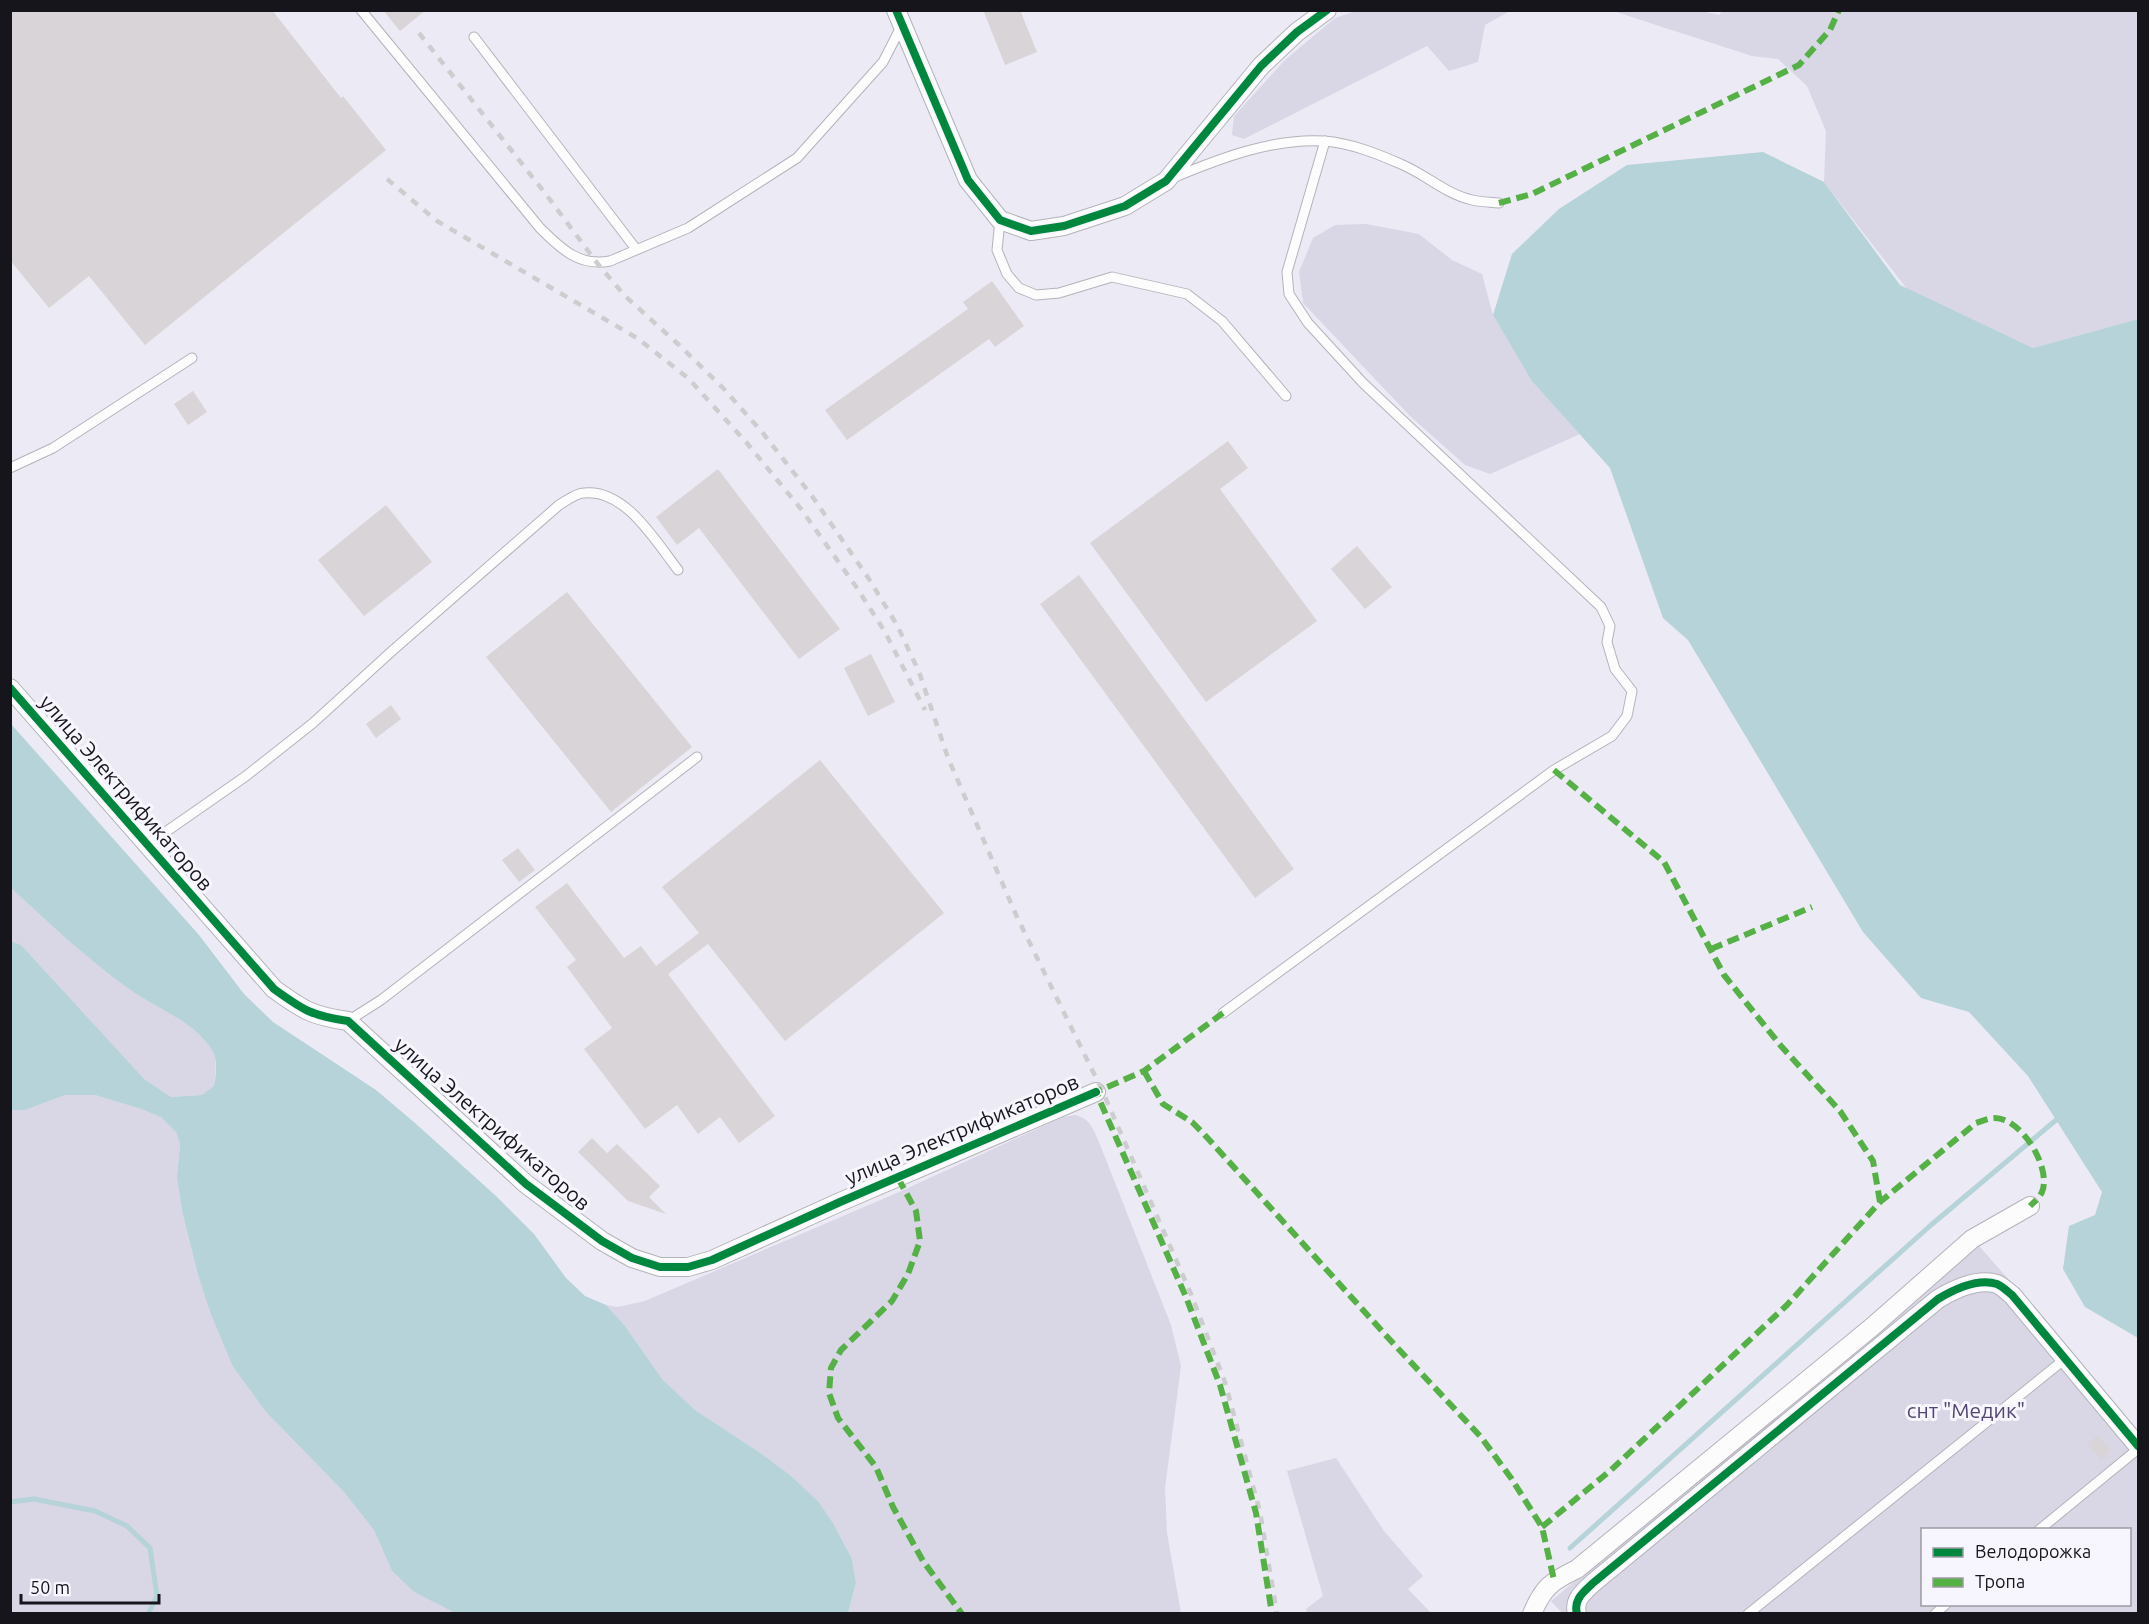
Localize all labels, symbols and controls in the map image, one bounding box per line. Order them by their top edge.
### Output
street label: улица Электрификаторов [35,690,218,895]
street label: улица Электрификаторов [390,1032,595,1215]
street label: улица Электрификаторов [841,1069,1082,1189]
park label: снт "Медик" [1907,1398,2025,1422]
legend [1921,1528,2131,1606]
text: Велодорожка [1975,1541,2091,1561]
scale bar [21,1567,159,1605]
text: Тропа [1975,1571,2025,1591]
text: 50 m [30,1577,70,1597]

